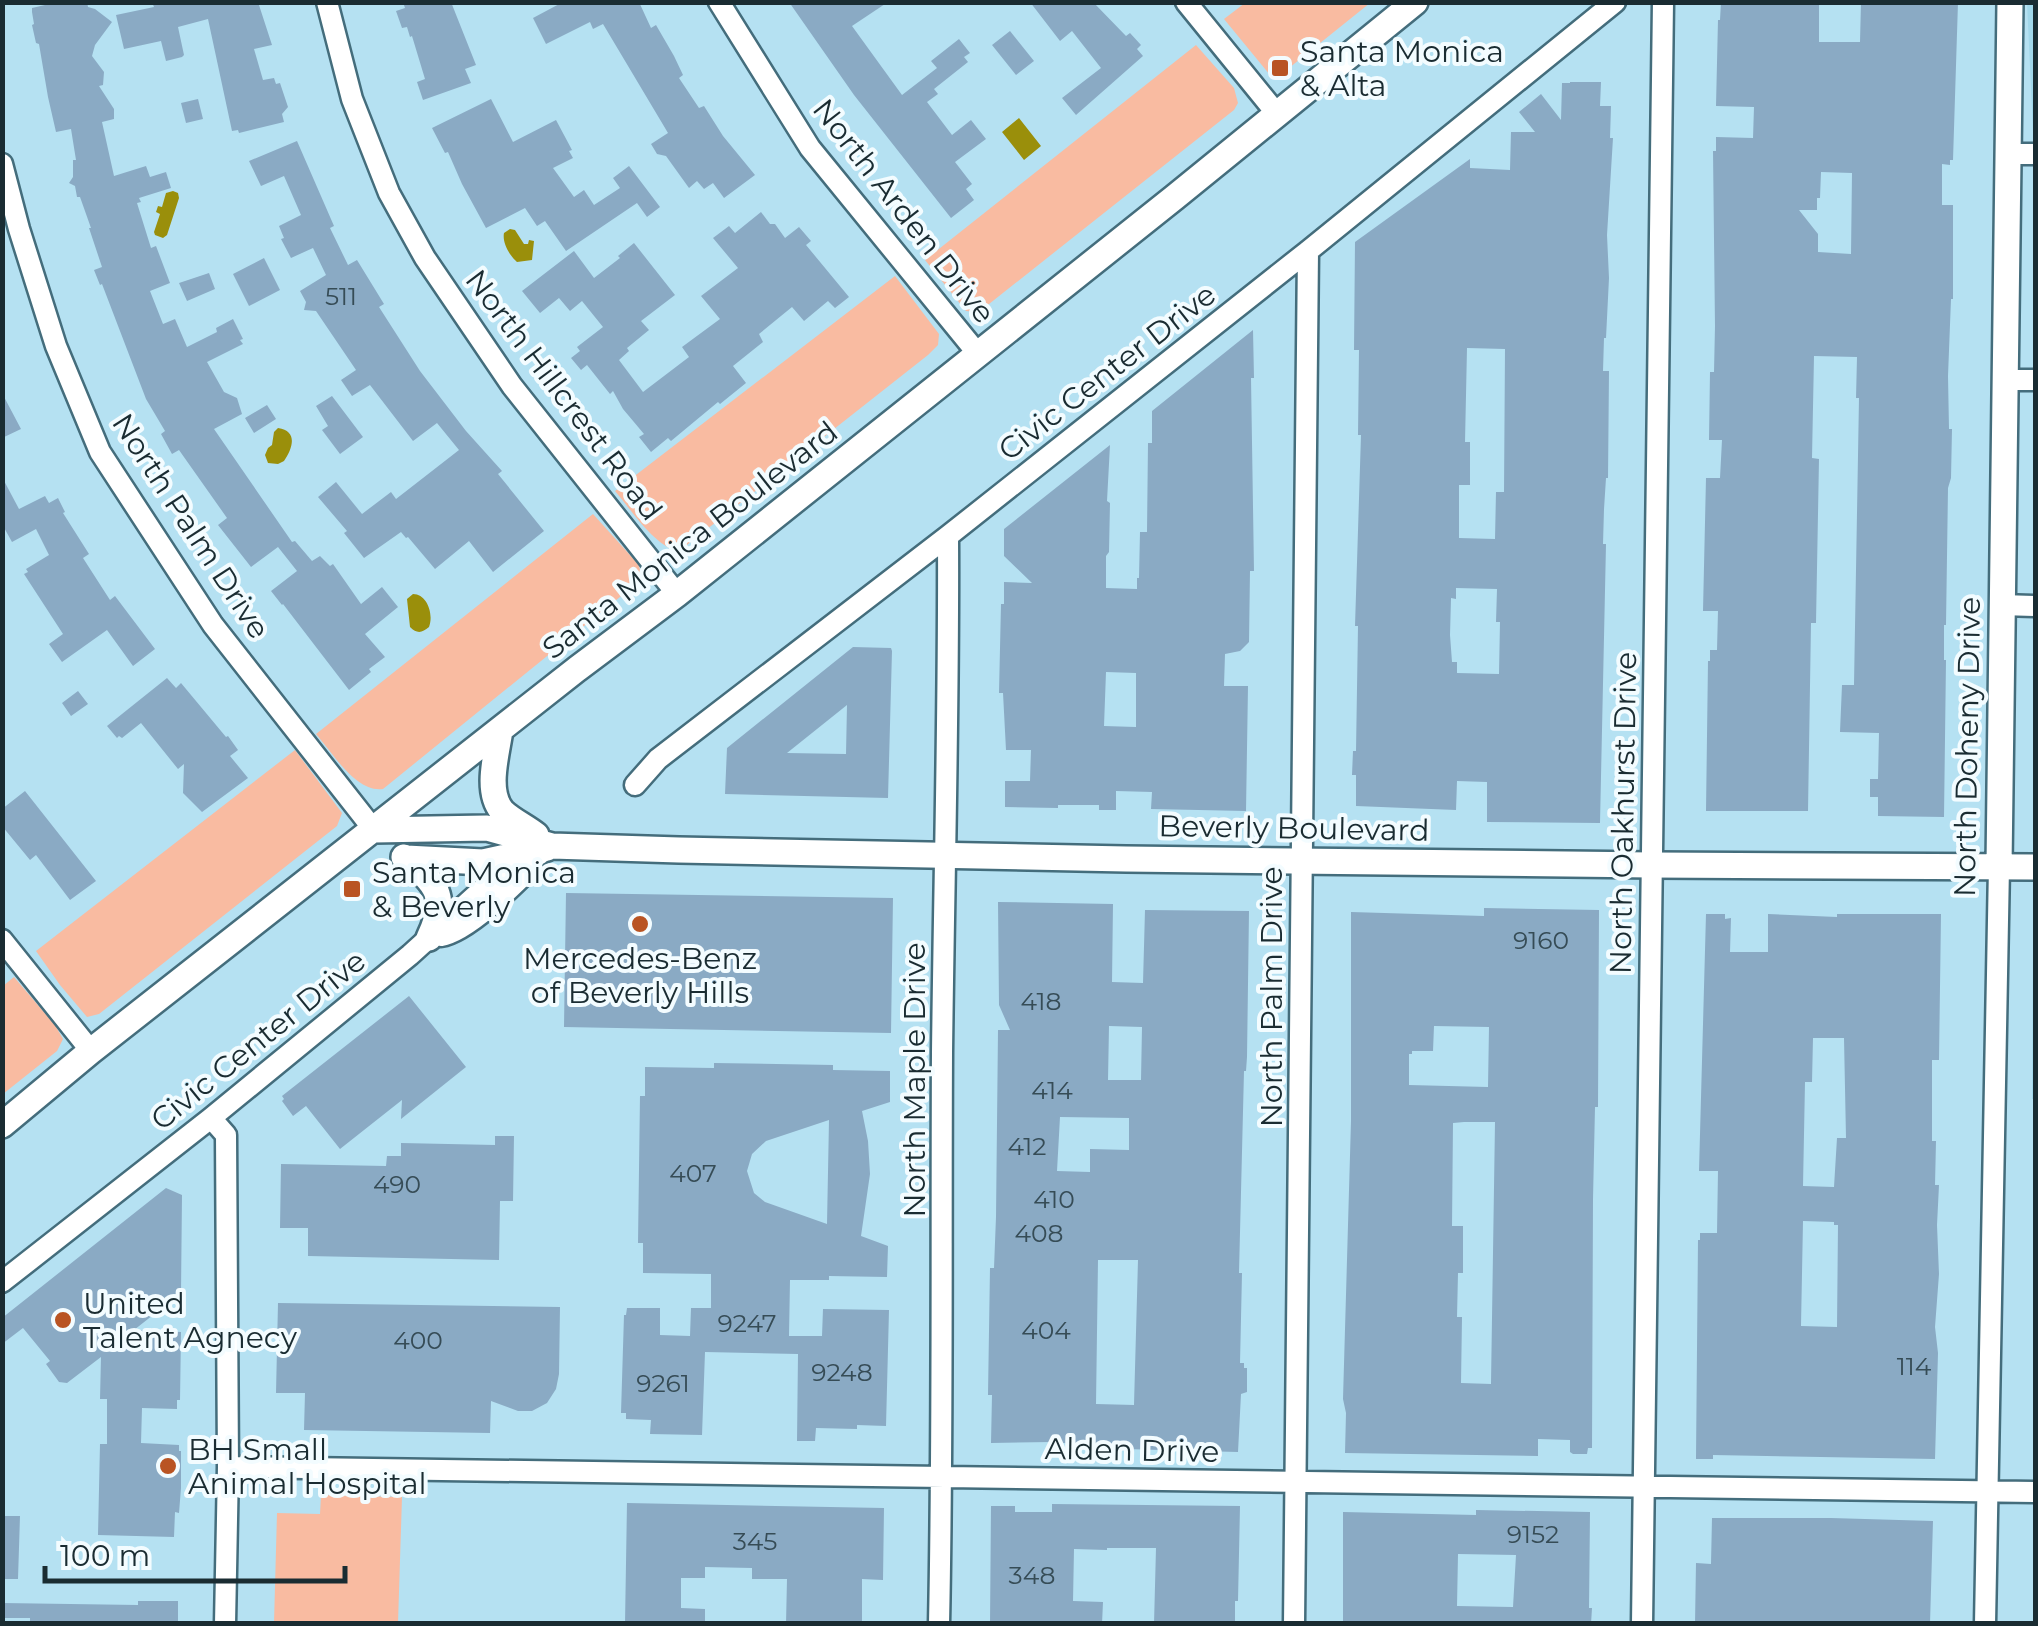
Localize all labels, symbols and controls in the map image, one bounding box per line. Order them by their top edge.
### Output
place label: Santa Monica & Alta [1300,33,1504,104]
marker: Santa Monica & Alta [1269,57,1291,79]
street label: North Arden Drive [805,92,1003,330]
street label: North Hillcrest Road [458,262,670,528]
street label: Civic Center Drive [991,276,1223,468]
house number: 511 [325,281,357,311]
street label: North Palm Drive [104,406,278,646]
street label: Santa Monica Boulevard [535,413,845,667]
street label: North Doheny Drive [1946,597,1988,897]
street label: North Oakhurst Drive [1602,651,1644,975]
street label: Beverly Boulevard [1158,807,1430,849]
place label: Santa Monica & Beverly [372,854,576,925]
street label: North Palm Drive [1253,866,1290,1128]
marker: Santa Monica & Beverly [341,878,363,900]
marker: Mercedes-Benz of Beverly Hills [629,913,651,935]
house number: 9160 [1513,925,1569,955]
place label: Mercedes-Benz of Beverly Hills [523,940,757,1011]
street label: Civic Center Drive [143,942,373,1138]
street label: North Maple Drive [896,942,933,1218]
house number: 418 [1021,986,1061,1016]
house number: 414 [1031,1075,1073,1105]
house number: 412 [1007,1131,1047,1161]
house number: 407 [669,1158,717,1188]
house number: 490 [373,1169,421,1199]
house number: 410 [1033,1184,1075,1214]
house number: 408 [1014,1218,1064,1248]
place label: United Talent Agnecy [83,1285,298,1356]
house number: 9247 [718,1308,776,1338]
marker: United Talent Agnecy [52,1309,74,1331]
house number: 404 [1021,1315,1071,1345]
house number: 400 [393,1325,443,1355]
house number: 114 [1897,1351,1932,1381]
house number: 9248 [811,1357,873,1387]
house number: 9261 [636,1368,690,1398]
street label: Alden Drive [1044,1430,1220,1470]
place label: BH Small Animal Hospital [188,1431,427,1502]
marker: BH Small Animal Hospital [157,1455,179,1477]
house number: 9152 [1507,1519,1559,1549]
scale bar [45,1521,345,1583]
house number: 345 [733,1526,777,1556]
text: 100 m [60,1537,150,1574]
house number: 348 [1009,1560,1055,1590]

